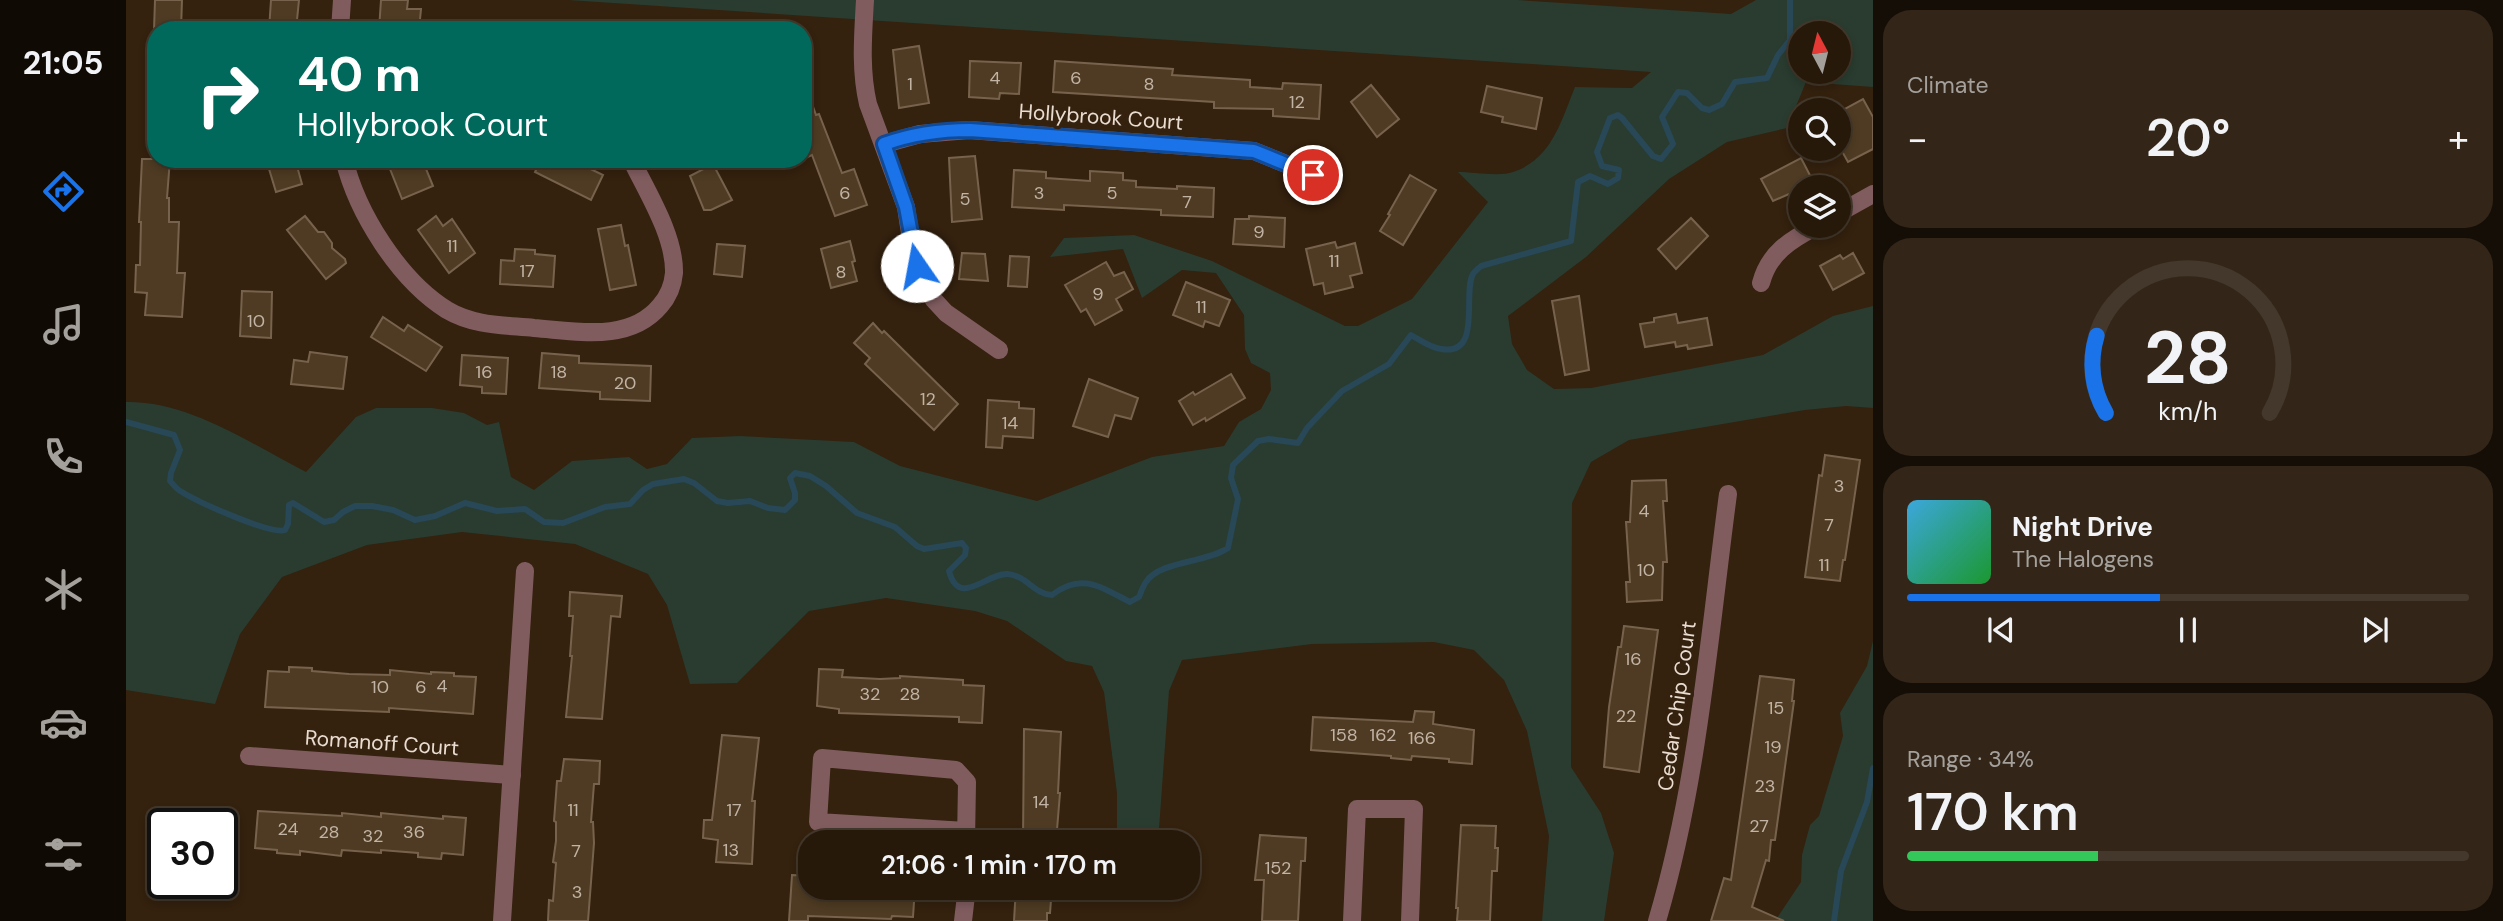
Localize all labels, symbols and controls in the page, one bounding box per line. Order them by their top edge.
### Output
north arrow [1788,21,1852,84]
map controls [1788,21,1851,238]
text: 21:05 [23,42,103,84]
text: 40 m [297,42,421,106]
icon: right [182,49,273,140]
house number: 4 [990,66,1001,90]
house number: 6 [1070,66,1082,90]
text: Climate [1907,70,1989,100]
house number: 1 [907,72,913,96]
house number: 8 [1144,72,1154,96]
house number: 12 [1289,90,1305,114]
street label: Hollybrook Court [1018,97,1184,137]
button: search [1788,98,1851,161]
text: Hollybrook Court [297,104,548,146]
text: 20° [2146,104,2230,172]
text: − [1907,114,1928,164]
text: + [2448,114,2469,164]
pin [1283,145,1343,205]
icon: arrive [1294,156,1332,194]
icon: directions [39,167,88,216]
button: layers [1788,175,1851,238]
house number: 6 [839,181,851,205]
house number: 3 [1034,181,1044,205]
house number: 5 [1107,181,1117,205]
house number: 5 [960,187,970,211]
house number: 7 [1182,190,1192,214]
house number: 9 [1253,220,1265,244]
position arrow [880,229,954,303]
house number: 11 [446,234,458,258]
house number: 11 [1328,249,1340,273]
house number: 17 [519,259,535,283]
house number: 8 [836,260,846,284]
house number: 9 [1092,282,1104,306]
house number: 11 [1195,295,1207,319]
icon: music [39,300,88,349]
house number: 10 [247,309,265,333]
text: 28 [2144,311,2232,406]
house number: 16 [476,360,492,384]
house number: 18 [551,360,567,384]
house number: 20 [614,371,636,395]
house number: 12 [920,387,936,411]
text: km/h [2158,394,2218,427]
house number: 14 [1002,411,1018,435]
icon: phone [39,432,88,481]
house number: 3 [1834,474,1844,498]
house number: 4 [1639,499,1650,523]
text: Night Drive [2012,510,2153,544]
house number: 7 [1824,513,1834,537]
text: The Halogens [2012,544,2154,574]
house number: 11 [1818,553,1830,577]
house number: 10 [1637,558,1655,582]
icon: climate [39,565,88,614]
icon: previous [1982,611,2020,649]
icon: pause [2169,611,2207,649]
icon: next [2356,611,2394,649]
street label: Cedar Chip Court [1651,619,1703,793]
house number: 16 [1625,647,1641,671]
house number: 4 [437,674,448,698]
house number: 10 [371,675,389,699]
house number: 6 [415,675,427,699]
house number: 32 [859,682,881,706]
house number: 28 [899,682,921,706]
house number: 15 [1768,696,1784,720]
icon: car [39,698,88,747]
house number: 22 [1616,704,1636,728]
house number: 158 [1330,723,1358,747]
house number: 162 [1370,723,1396,747]
street label: Romanoff Court [304,724,460,762]
house number: 166 [1408,726,1436,750]
house number: 19 [1765,735,1781,759]
text: Range · 34% [1907,744,2034,774]
house number: 23 [1754,774,1776,798]
text: 170 km [1907,778,2079,846]
house number: 14 [1033,790,1049,814]
house number: 11 [567,798,579,822]
house number: 17 [726,798,742,822]
speed limit sign: 30 [147,808,238,899]
house number: 27 [1749,814,1769,838]
house number: 24 [278,817,299,841]
house number: 28 [318,820,340,844]
house number: 36 [403,820,425,844]
house number: 32 [362,824,384,848]
icon: filters [39,830,88,879]
house number: 13 [723,838,739,862]
house number: 7 [571,839,581,863]
text: 21:06 · 1 min · 170 m [881,848,1117,882]
house number: 152 [1265,856,1291,880]
house number: 3 [572,880,582,904]

